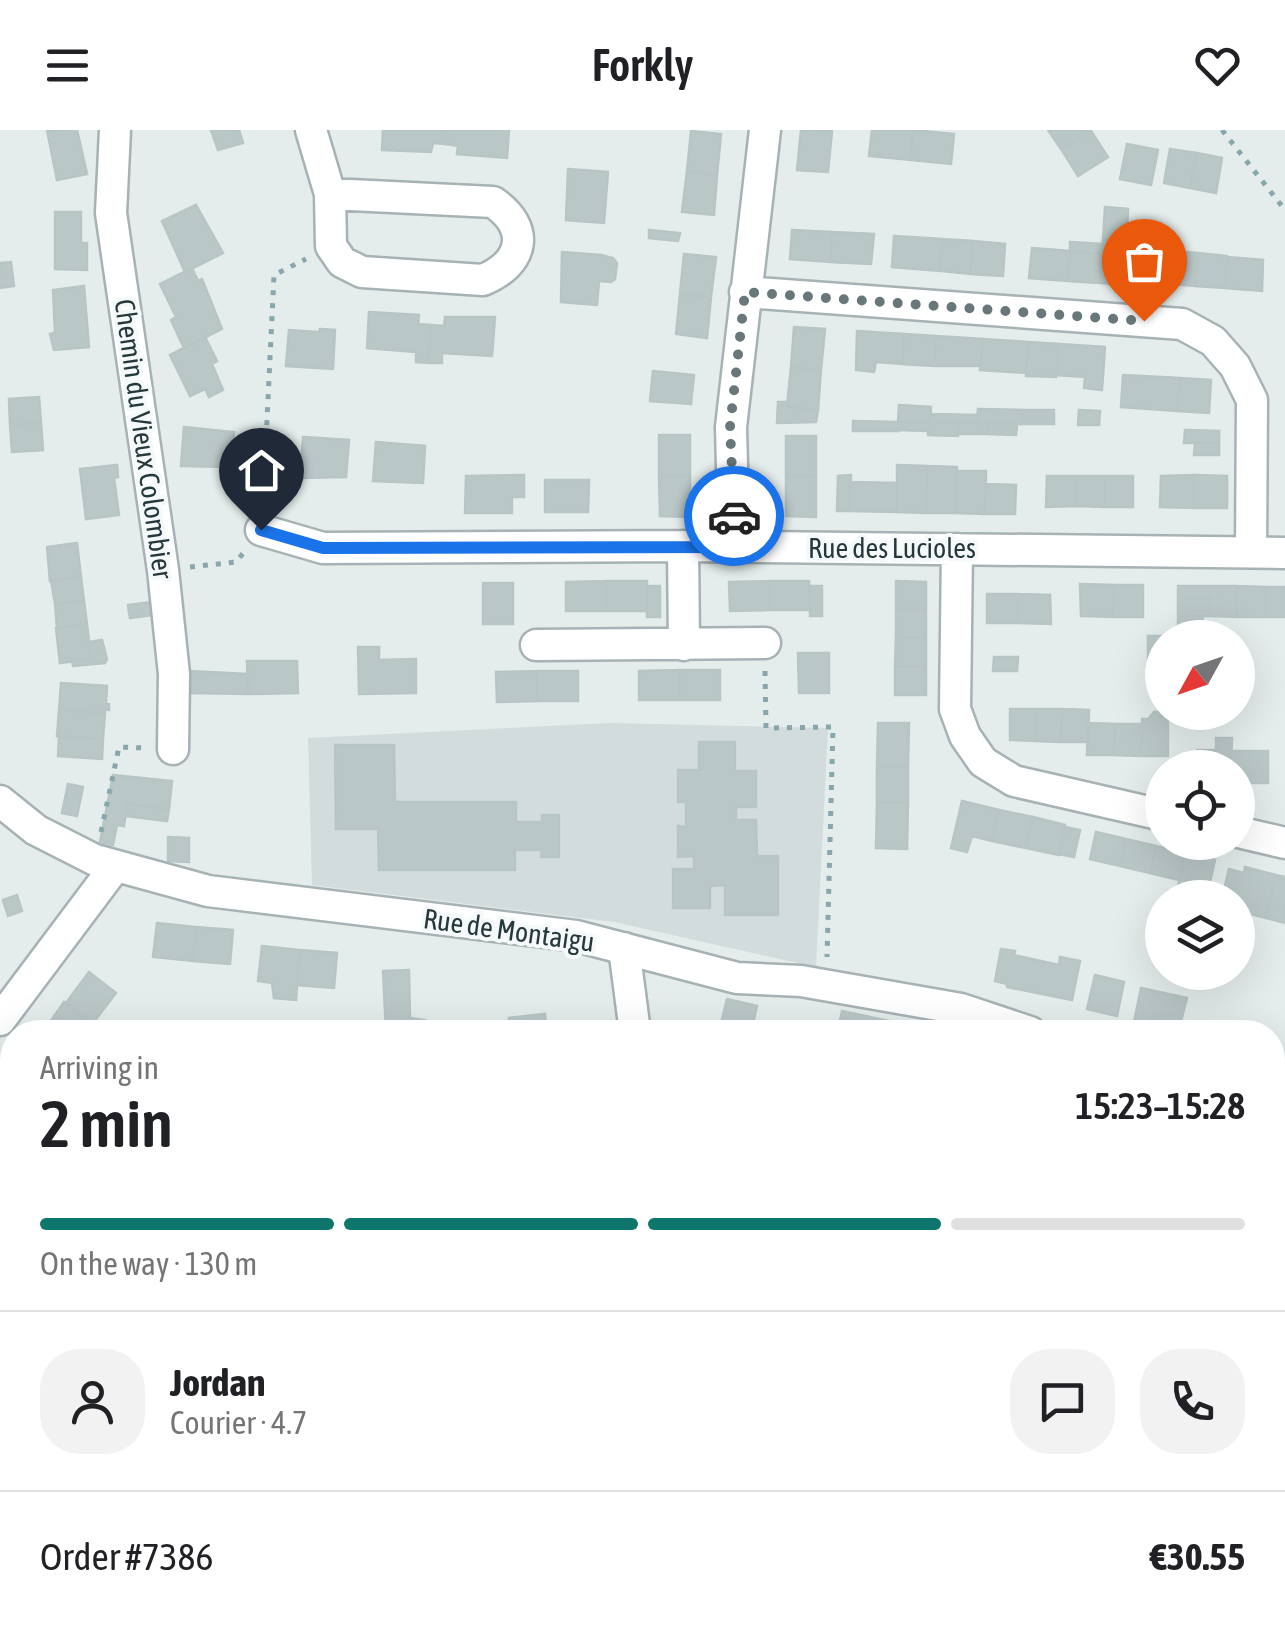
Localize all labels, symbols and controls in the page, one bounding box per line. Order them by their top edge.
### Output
icon: menu [40,38,95,93]
icon: heart [1190,38,1245,93]
text: Forkly [592,39,693,91]
pin [1102,219,1187,322]
icon: bag [1117,234,1172,289]
street label: Chemin du Vieux Colombier [109,297,180,582]
pin [219,428,304,531]
icon: home [234,443,289,498]
courier [684,466,784,566]
icon: car [707,489,762,544]
street label: Rue des Lucioles [808,532,976,564]
north arrow [1145,620,1255,730]
map controls [1145,620,1255,990]
button: locate [1145,750,1255,860]
button: layers [1145,880,1255,990]
street label: Rue de Montaigu [421,902,597,958]
text: Arriving in [40,1049,159,1086]
text: 15:23–15:28 [1075,1084,1245,1127]
text: 2 min [40,1086,173,1161]
text: On the way · 130 m [40,1245,257,1282]
button: person [40,1349,145,1454]
button: chat [1010,1349,1115,1454]
button: phone [1140,1349,1245,1454]
text: Jordan [170,1361,265,1404]
text: Courier · 4.7 [170,1404,307,1441]
text: Order #7386 [40,1535,213,1578]
text: €30.55 [1150,1535,1245,1578]

